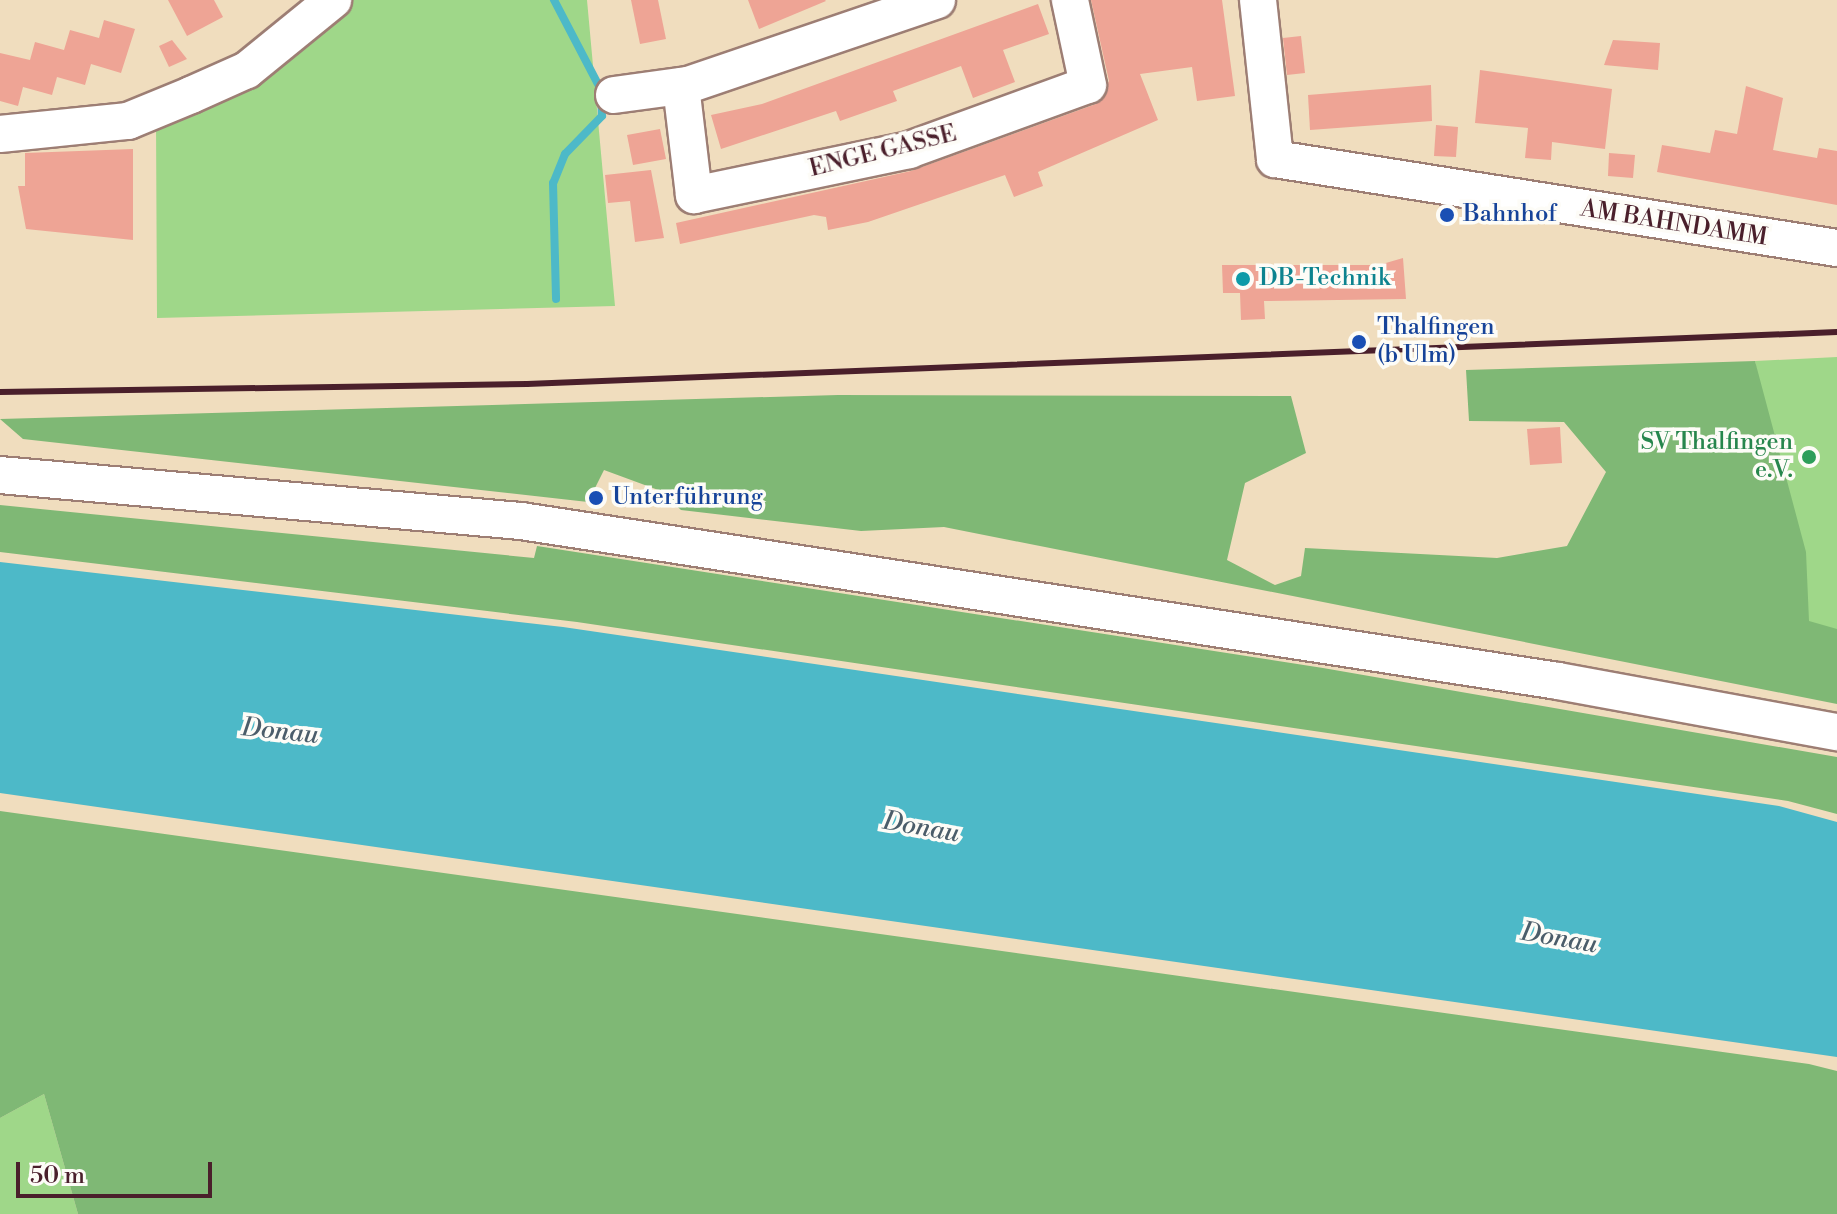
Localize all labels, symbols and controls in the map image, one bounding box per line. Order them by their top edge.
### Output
street label: ENGE GASSE [806,120,960,184]
street label: AM BAHNDAMM [1579,195,1769,253]
place label: Bahnhof [1463,201,1557,229]
marker: Bahnhof [1438,206,1456,224]
place label: DB-Technik [1259,265,1390,293]
marker: DB-Technik [1234,270,1252,288]
place label: Thalfingen (b Ulm) [1377,314,1495,370]
marker: Thalfingen (b Ulm) [1348,331,1370,353]
place label: SV Thalfingen e.V. [1641,429,1793,485]
marker: SV Thalfingen e.V. [1800,448,1818,466]
place label: Unterführung [612,484,763,512]
marker: Unterführung [587,489,605,507]
water label: Donau [240,712,320,752]
water label: Donau [880,806,962,850]
water label: Donau [1518,917,1600,961]
scale bar [20,1146,216,1196]
text: 50 m [30,1161,85,1191]

